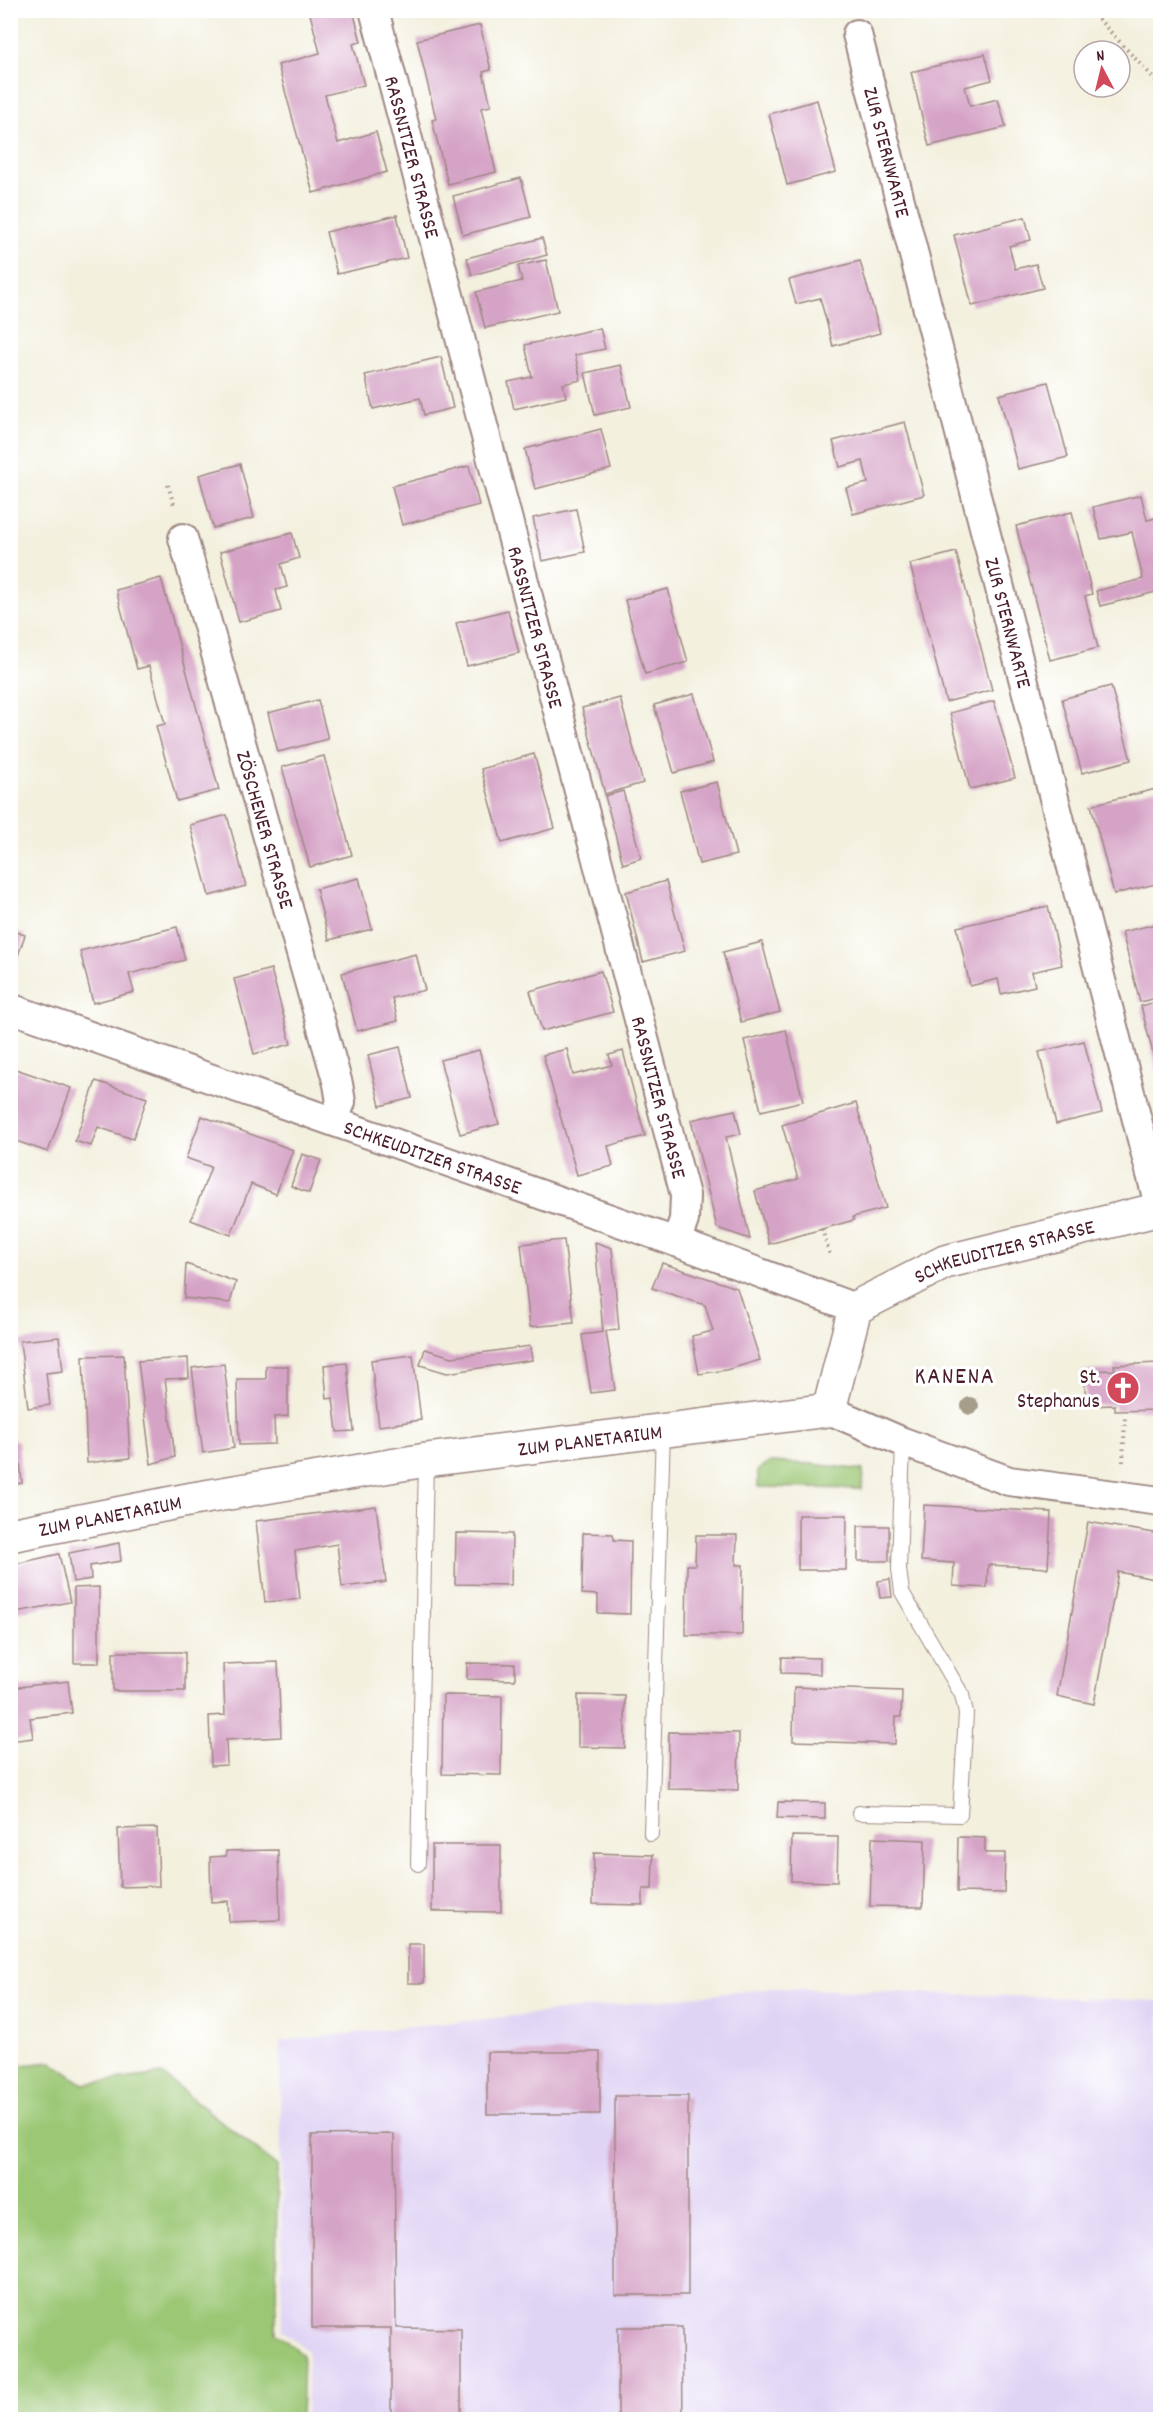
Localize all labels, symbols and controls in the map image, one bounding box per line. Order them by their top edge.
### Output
north arrow [1072,39,1132,99]
text: N [1095,45,1106,68]
street label: RASSNITZER STRASSE [374,73,445,243]
street label: ZUR STERNWARTE [853,84,916,222]
street label: RASSNITZER STRASSE [497,543,569,713]
street label: ZUR STERNWARTE [975,555,1037,693]
street label: ZÖSCHENER STRASSE [226,748,300,913]
street label: RASSNITZER STRASSE [621,1013,692,1183]
street label: SCHKEUDITZER STRASSE [339,1114,525,1205]
street label: SCHKEUDITZER STRASSE [910,1214,1099,1293]
district label: KANENA [915,1361,995,1395]
place label: St. Stephanus [1017,1364,1100,1418]
church icon: St. Stephanus [1105,1370,1141,1406]
street label: ZUM PLANETARIUM [517,1419,664,1466]
street label: ZUM PLANETARIUM [37,1490,185,1547]

